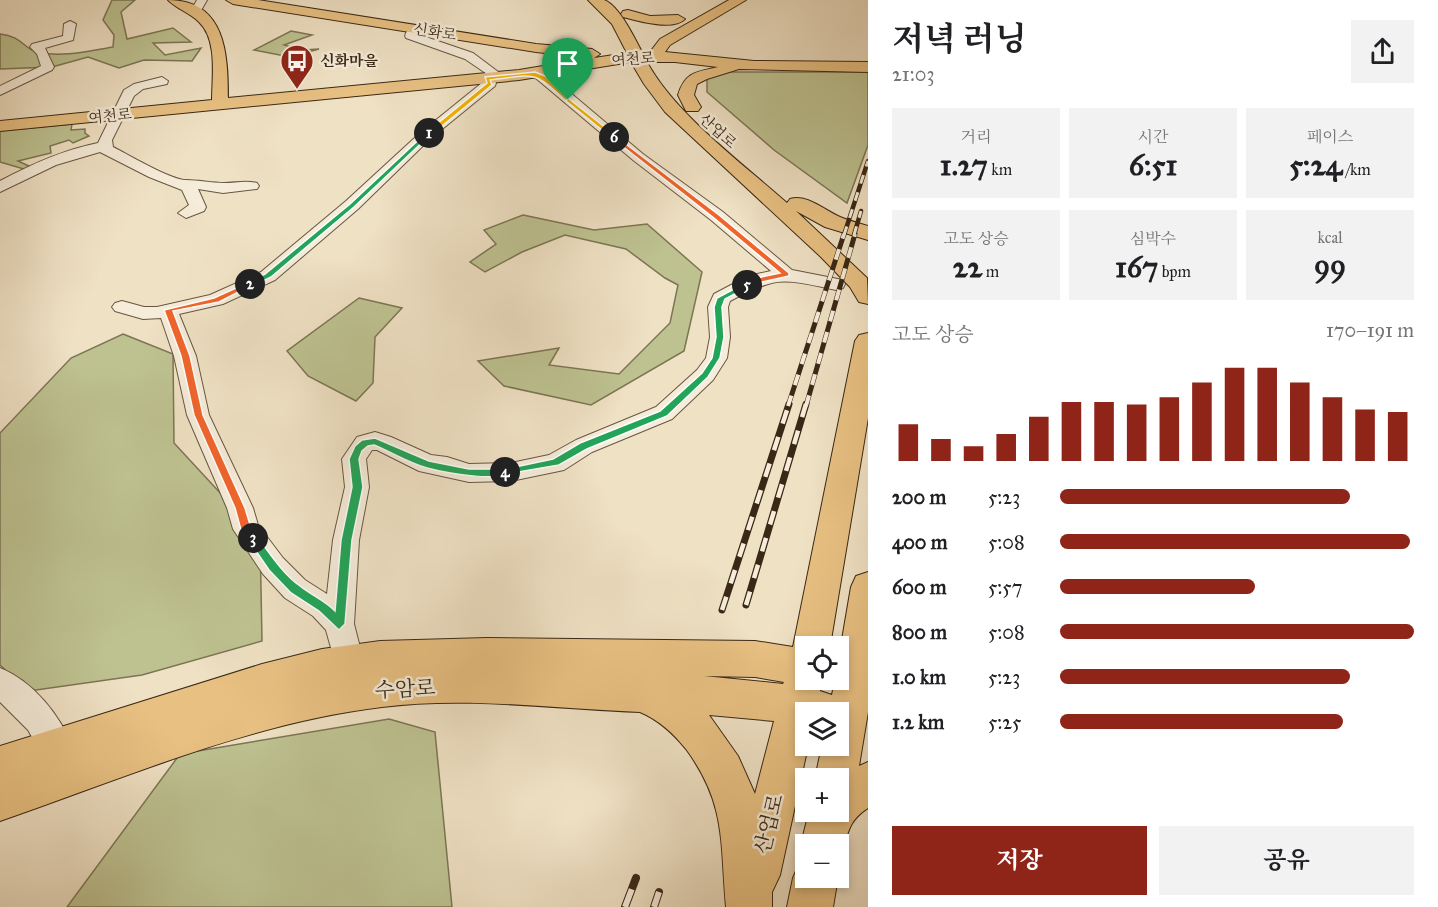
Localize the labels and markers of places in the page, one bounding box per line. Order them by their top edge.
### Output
pin [542,38,593,100]
bus stop icon: 신화마을 [279,43,315,90]
place label: 신화마을 [320,52,378,70]
pin: 1 [414,118,444,148]
pin: 6 [599,122,629,152]
pin: 2 [235,269,265,299]
pin: 5 [732,270,762,300]
pin: 4 [490,457,520,487]
pin: 3 [238,523,268,553]

